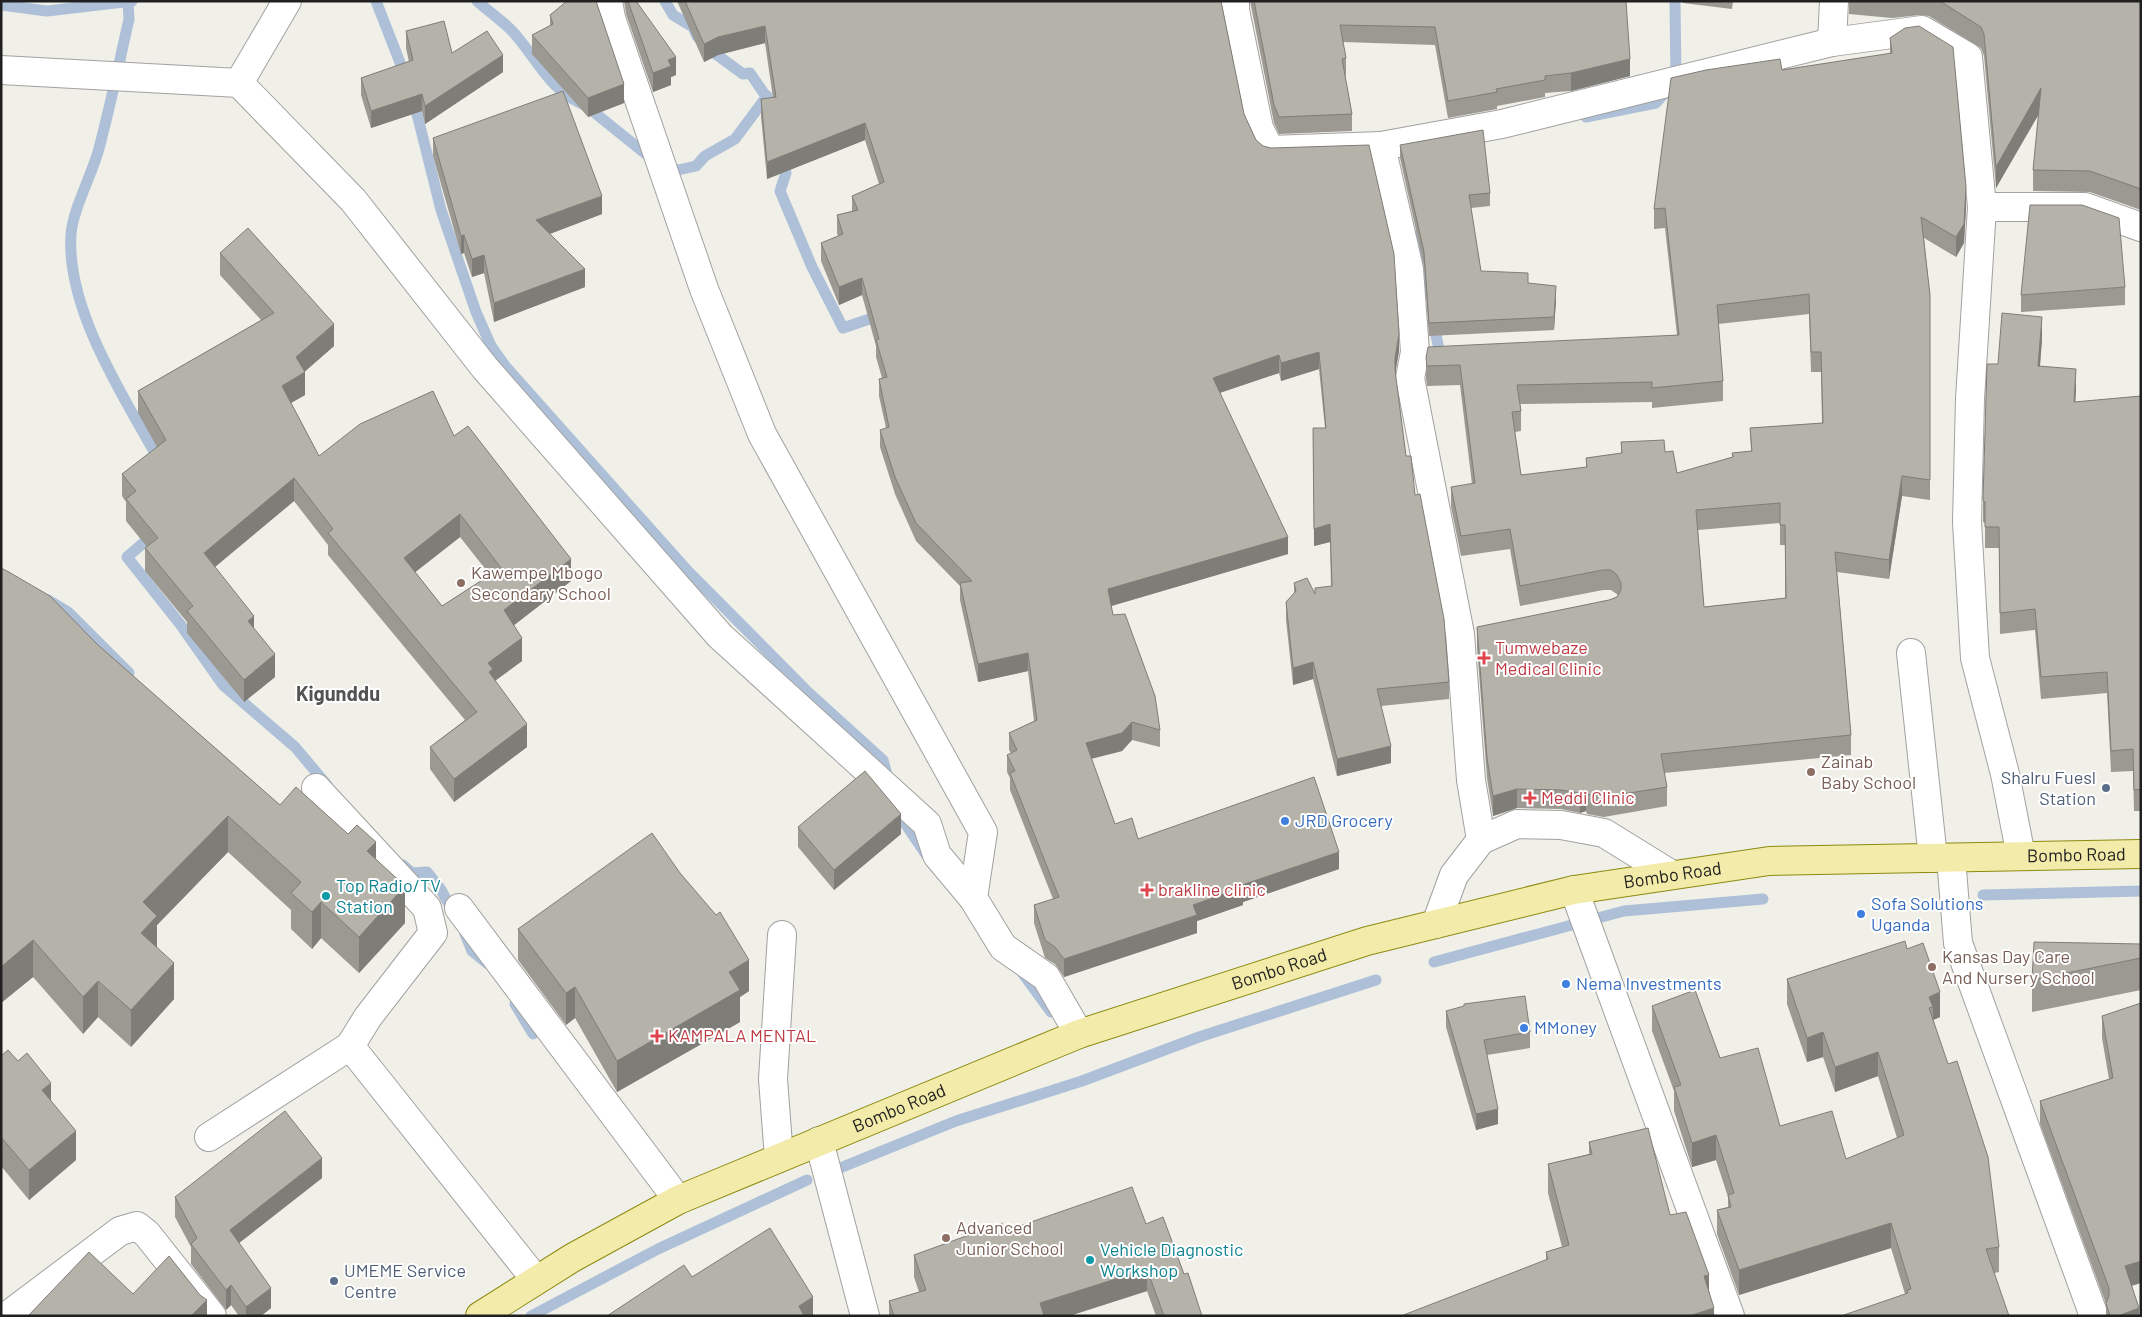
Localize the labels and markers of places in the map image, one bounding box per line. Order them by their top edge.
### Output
place label: Kawempe Mbogo Secondary School [471,561,611,604]
marker: Kawempe Mbogo Secondary School [455,577,467,589]
place label: Tumwebaze Medical Clinic [1495,636,1602,679]
marker: Tumwebaze Medical Clinic [1477,651,1491,665]
place label: Zainab Baby School [1821,750,1916,793]
marker: Zainab Baby School [1805,766,1817,778]
place label: Shalru Fuesl Station [2001,766,2096,809]
marker: Shalru Fuesl Station [2100,782,2112,794]
place label: Meddi Clinic [1541,786,1635,808]
marker: Meddi Clinic [1523,791,1537,805]
place label: JRD Grocery [1295,809,1393,831]
marker: JRD Grocery [1279,815,1291,827]
place label: Top Radio/TV Station [336,874,441,917]
place label: brakline clinic [1158,878,1266,900]
marker: brakline clinic [1140,883,1154,897]
marker: Top Radio/TV Station [320,890,332,902]
place label: Sofa Solutions Uganda [1871,892,1984,935]
marker: Sofa Solutions Uganda [1855,908,1867,920]
place label: Kansas Day Care And Nursery School [1942,945,2095,988]
marker: Kansas Day Care And Nursery School [1926,961,1938,973]
place label: Nema Investments [1576,972,1722,994]
marker: Nema Investments [1560,978,1572,990]
place label: MMoney [1534,1016,1597,1038]
marker: MMoney [1518,1022,1530,1034]
place label: KAMPALA MENTAL [668,1024,816,1046]
marker: KAMPALA MENTAL [650,1029,664,1043]
place label: Advanced Junior School [956,1216,1064,1259]
marker: Advanced Junior School [940,1232,952,1244]
place label: Vehicle Diagnostic Workshop [1100,1238,1243,1281]
marker: Vehicle Diagnostic Workshop [1084,1254,1096,1266]
place label: UMEME Service Centre [344,1259,466,1302]
marker: UMEME Service Centre [328,1275,340,1287]

